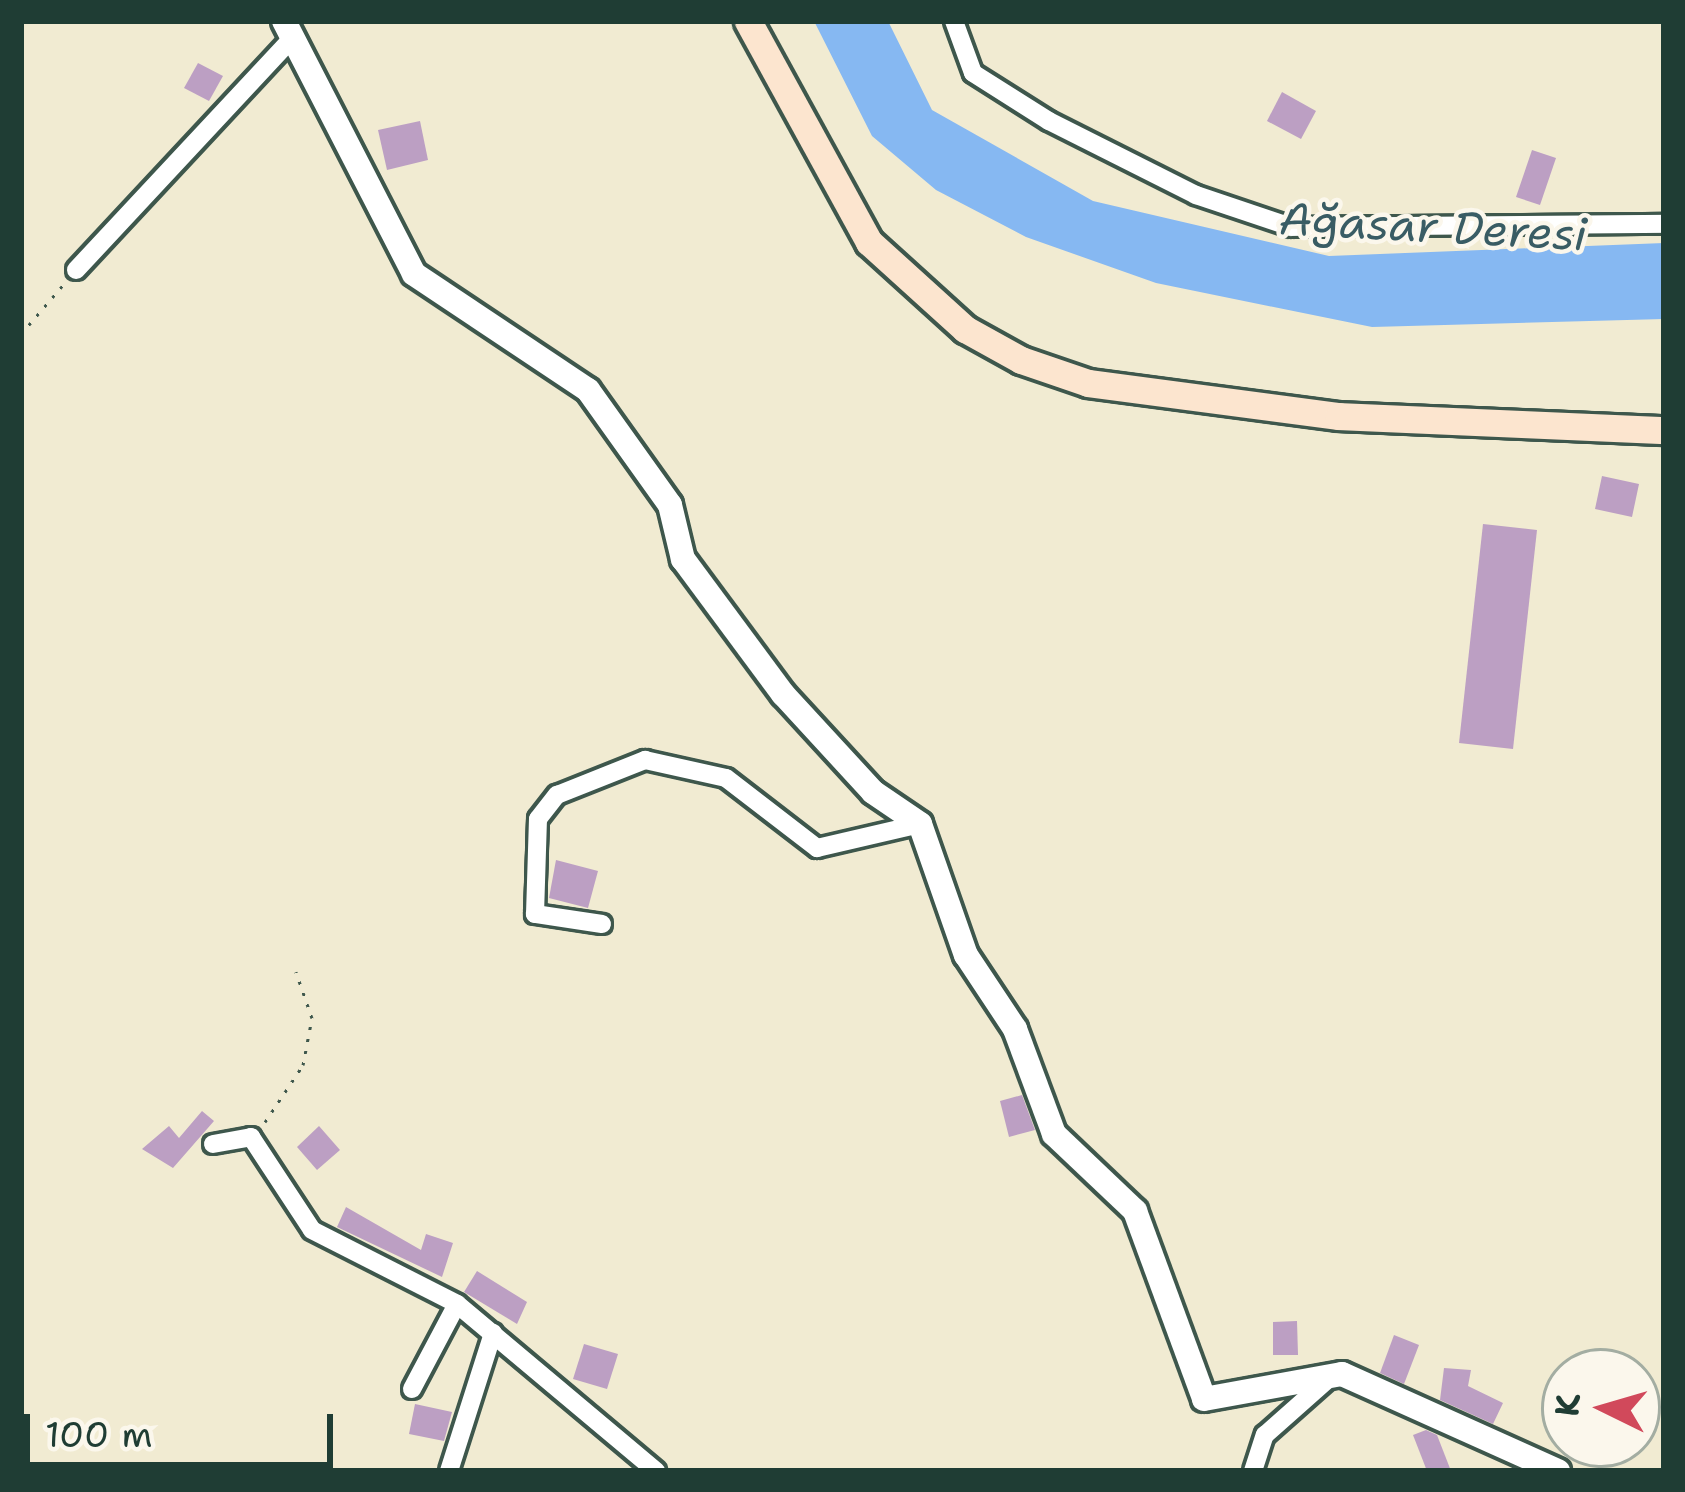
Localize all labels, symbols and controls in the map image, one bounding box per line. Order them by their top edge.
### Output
water label: Ağasar Deresi [1278,192,1588,262]
north arrow [1541,1348,1661,1468]
scale bar [30,1390,339,1464]
text: K [1544,1392,1591,1418]
text: 100 m [45,1410,153,1459]

